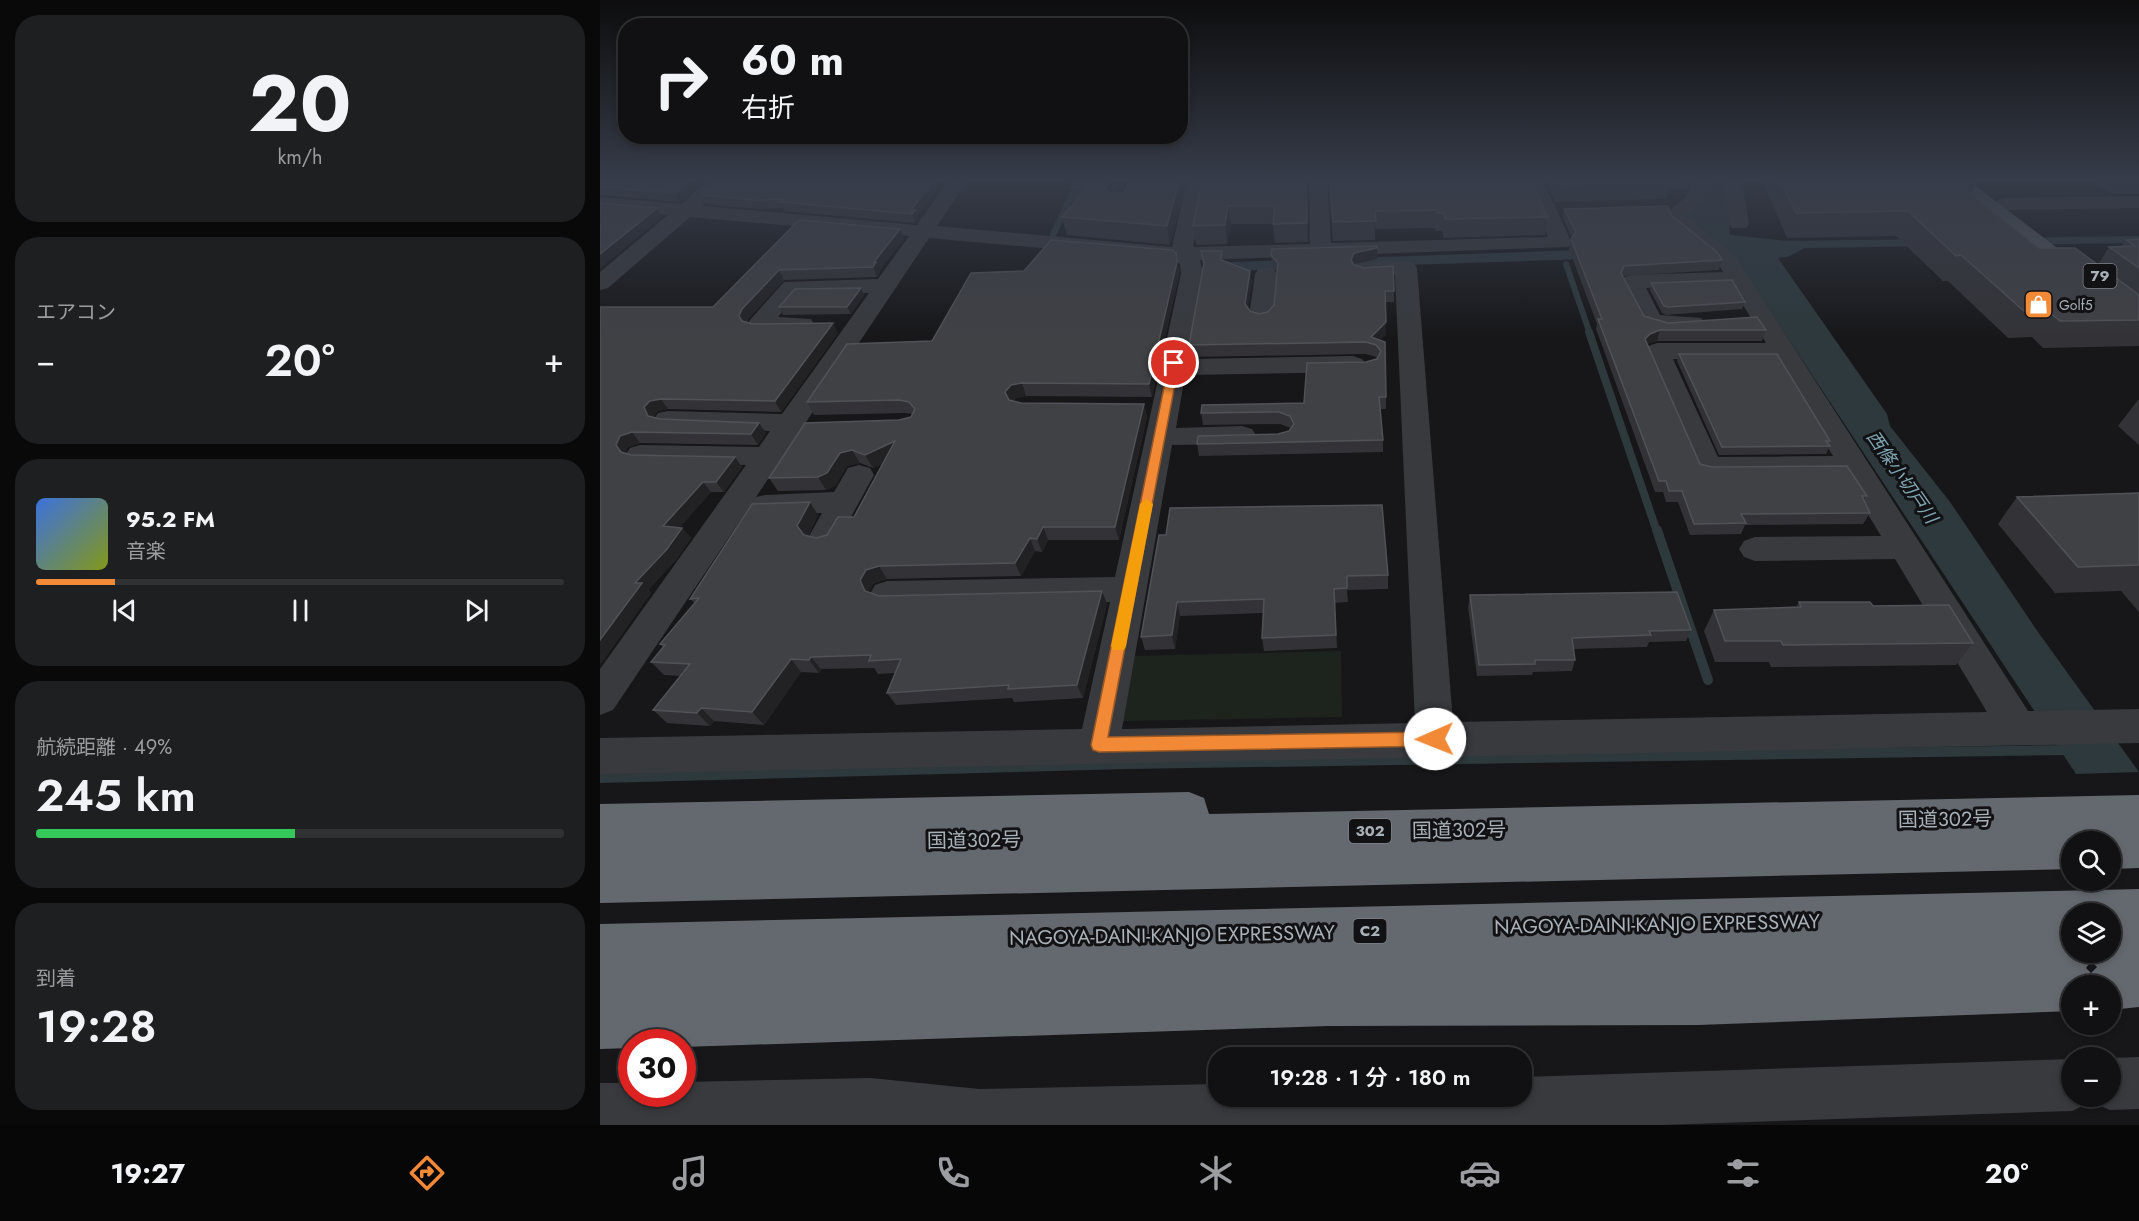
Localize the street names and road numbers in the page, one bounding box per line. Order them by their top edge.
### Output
road number: 79 [2084,264,2116,288]
street label: 国道302号 [1898,804,1992,835]
street label: 国道302号 [1412,815,1506,846]
road number: 302 [1349,819,1391,843]
street label: 国道302号 [927,825,1021,856]
street label: NAGOYA-DAINI-KANJO EXPRESSWAY [1494,907,1821,942]
street label: NAGOYA-DAINI-KANJO EXPRESSWAY [1009,918,1336,953]
road number: C2 [1354,919,1386,943]

